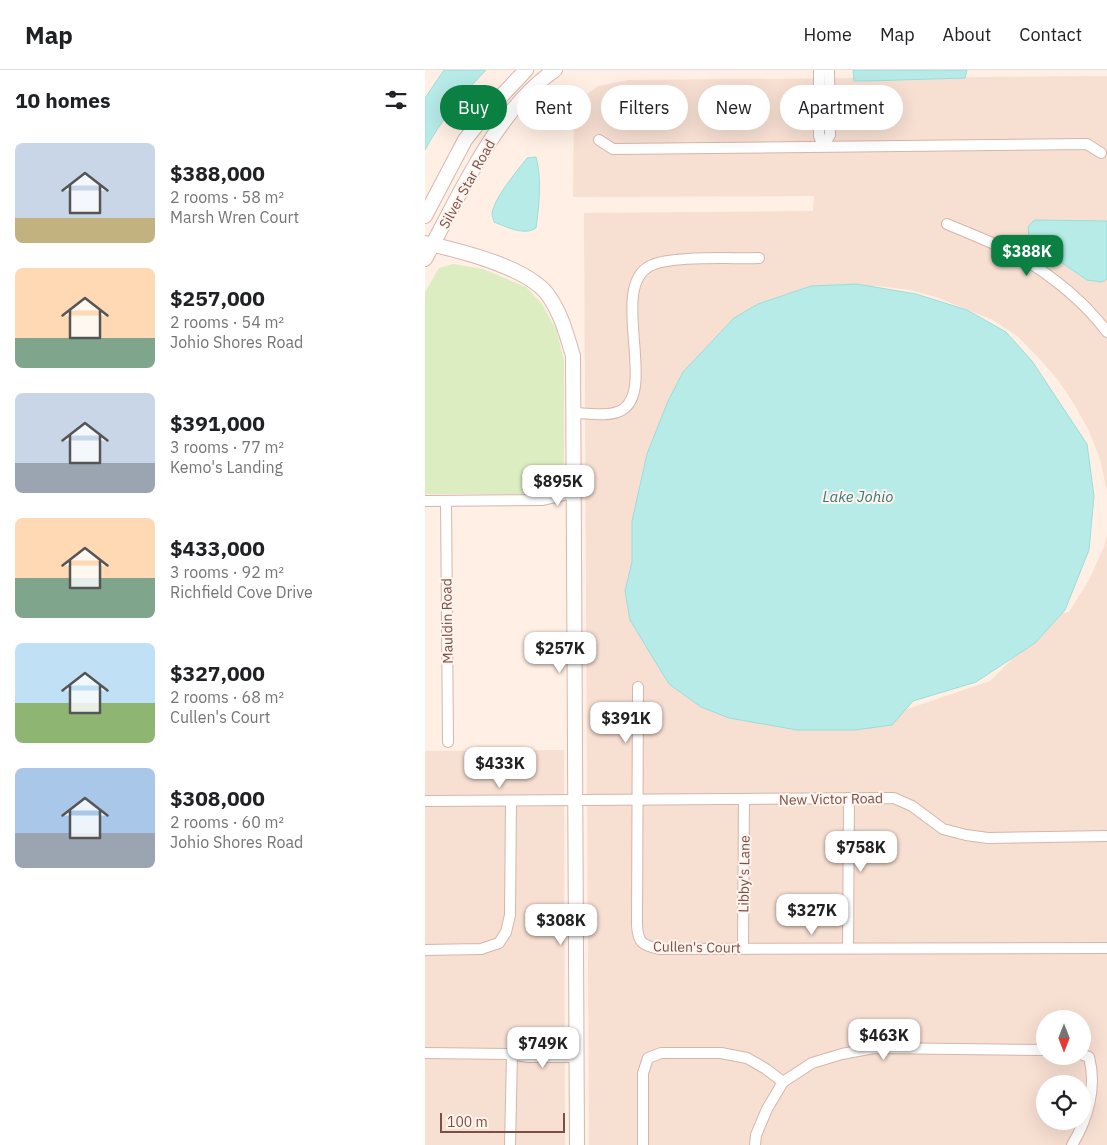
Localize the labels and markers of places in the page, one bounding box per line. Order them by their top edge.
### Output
pin: $388K [992,234,1062,277]
pin: $895K [523,464,593,507]
pin: $257K [525,632,595,674]
pin: $391K [591,702,661,744]
pin: $433K [465,746,535,789]
pin: $758K [826,830,896,873]
pin: $327K [777,894,847,936]
pin: $308K [526,904,596,946]
pin: $463K [849,1018,919,1061]
pin: $749K [508,1026,578,1069]

